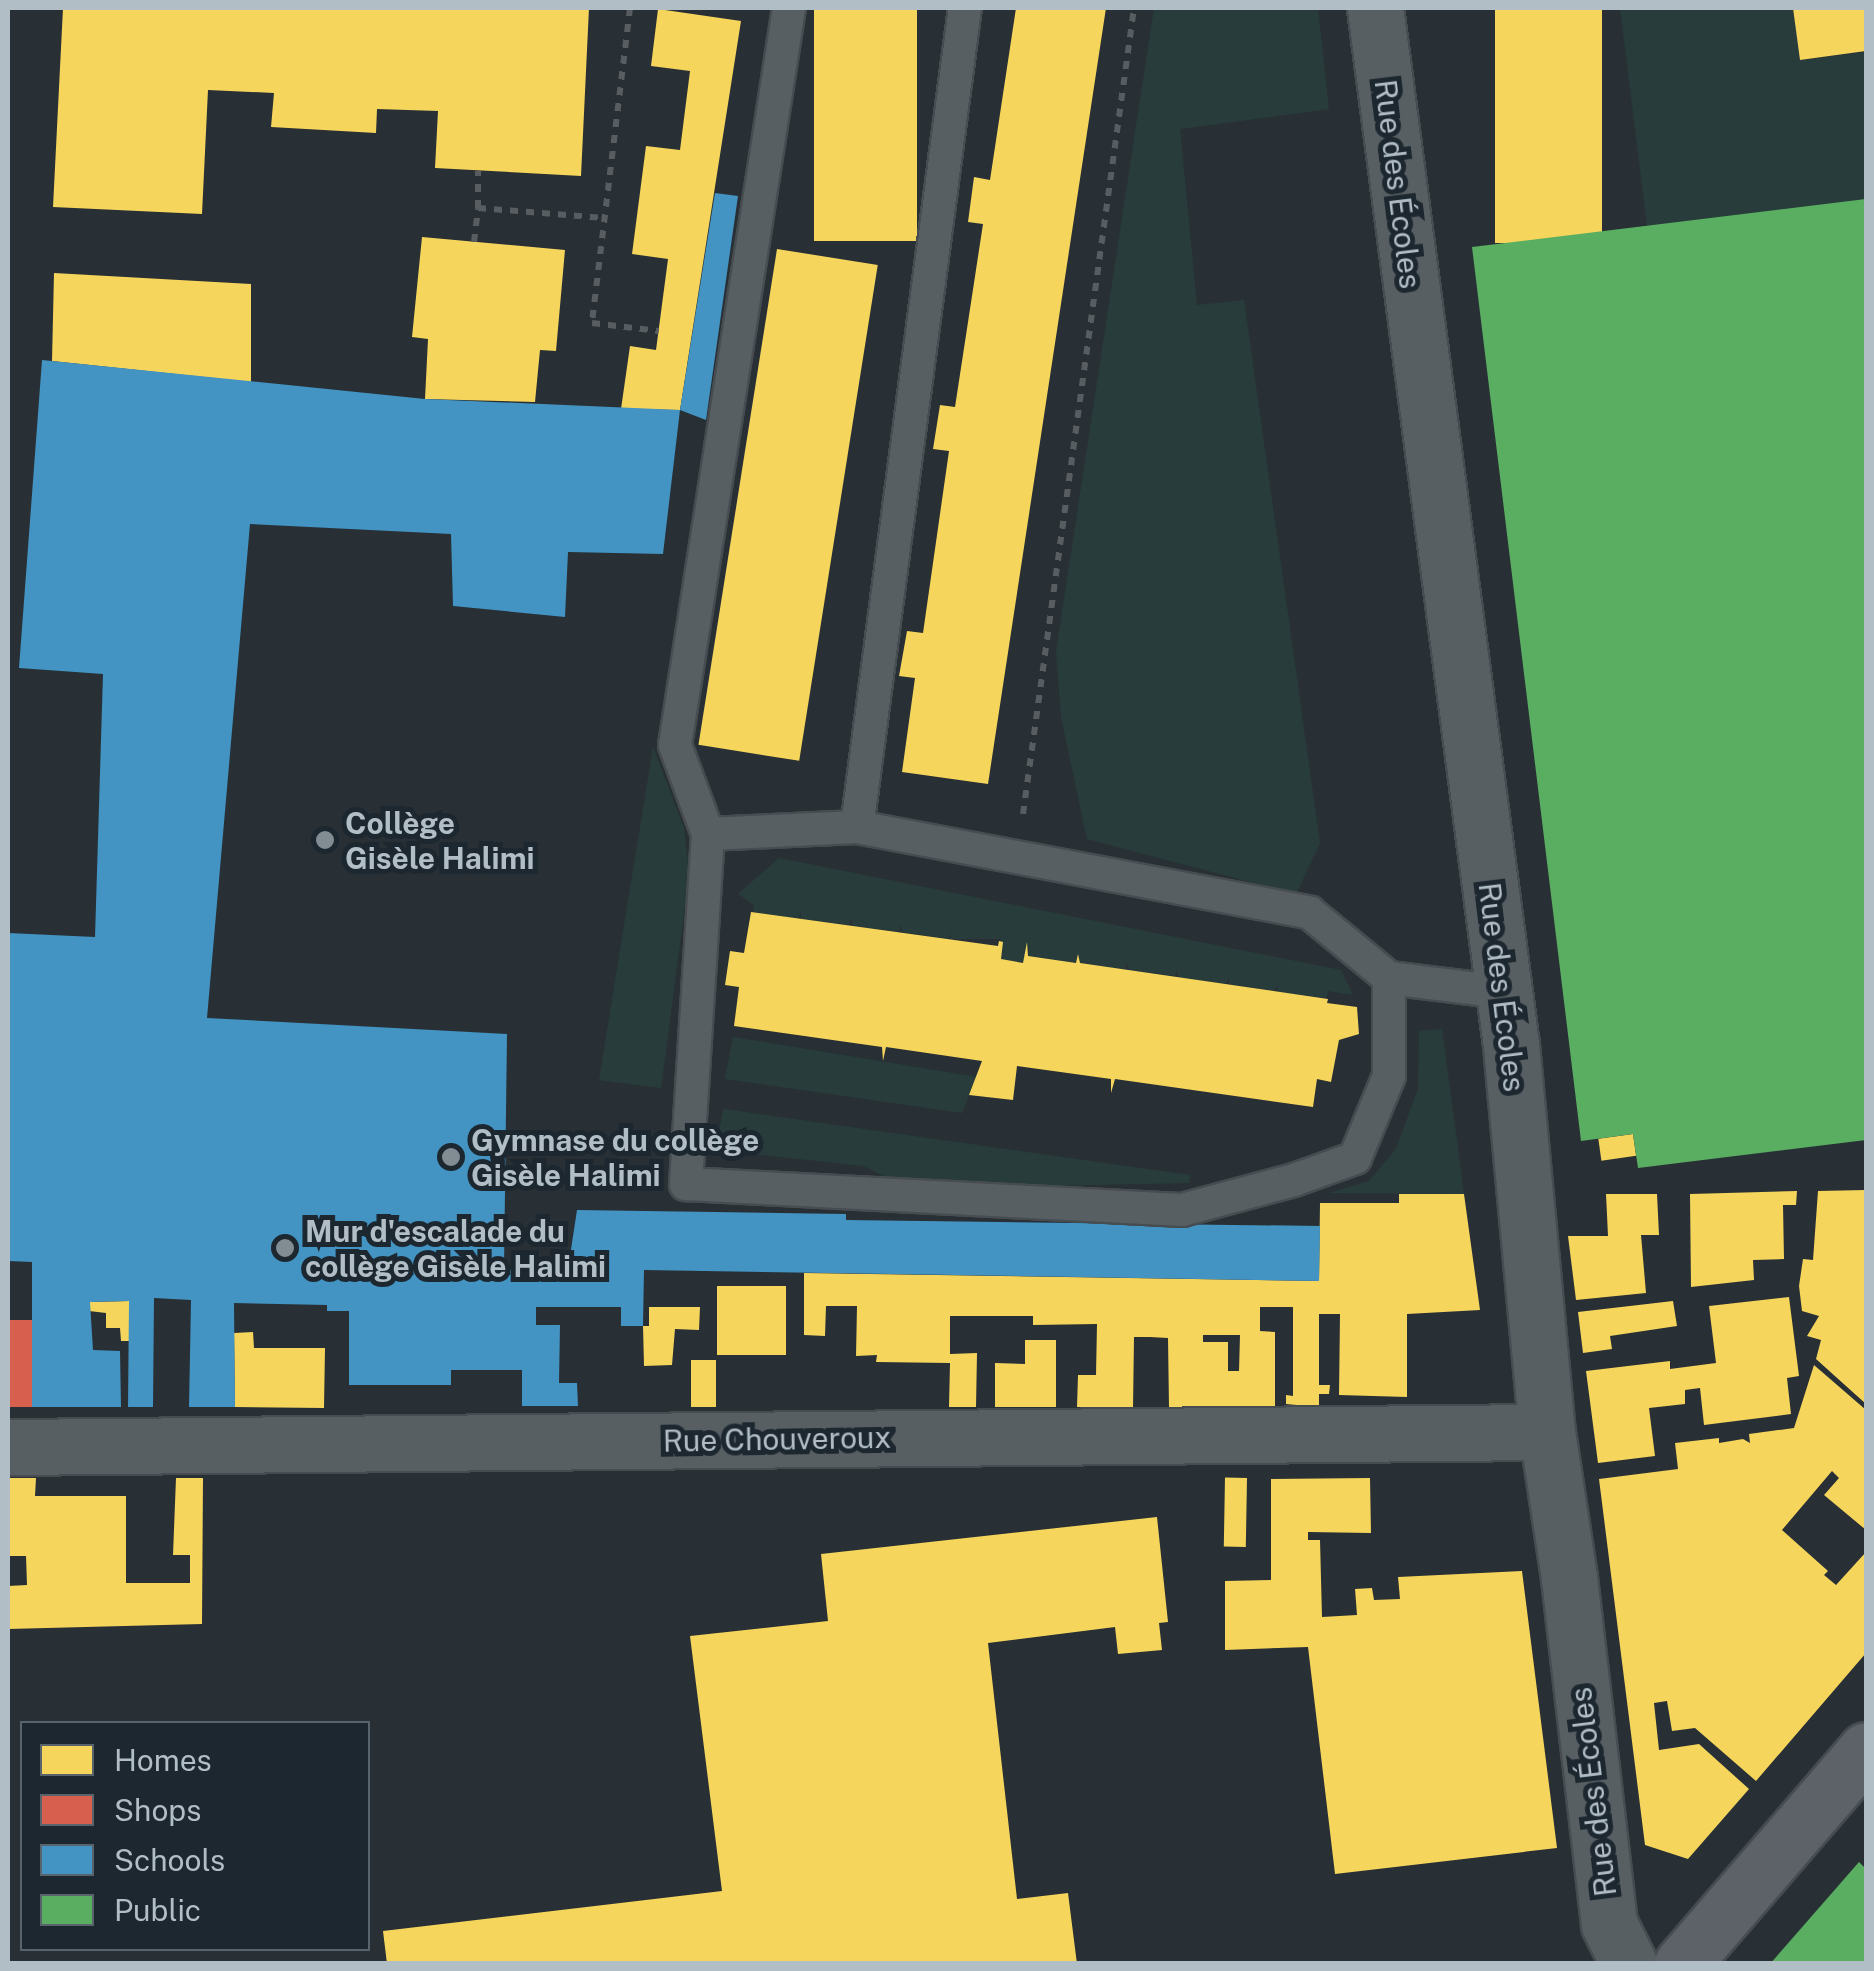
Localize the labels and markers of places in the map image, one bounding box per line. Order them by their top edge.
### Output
place label: Collège Gisèle Halimi [345,805,535,876]
marker: Collège Gisèle Halimi [314,829,336,851]
place label: Gymnase du collège Gisèle Halimi [471,1122,760,1192]
marker: Gymnase du collège Gisèle Halimi [440,1146,462,1168]
place label: Mur d'escalade du collège Gisèle Halimi [305,1213,606,1284]
marker: Mur d'escalade du collège Gisèle Halimi [274,1237,296,1259]

